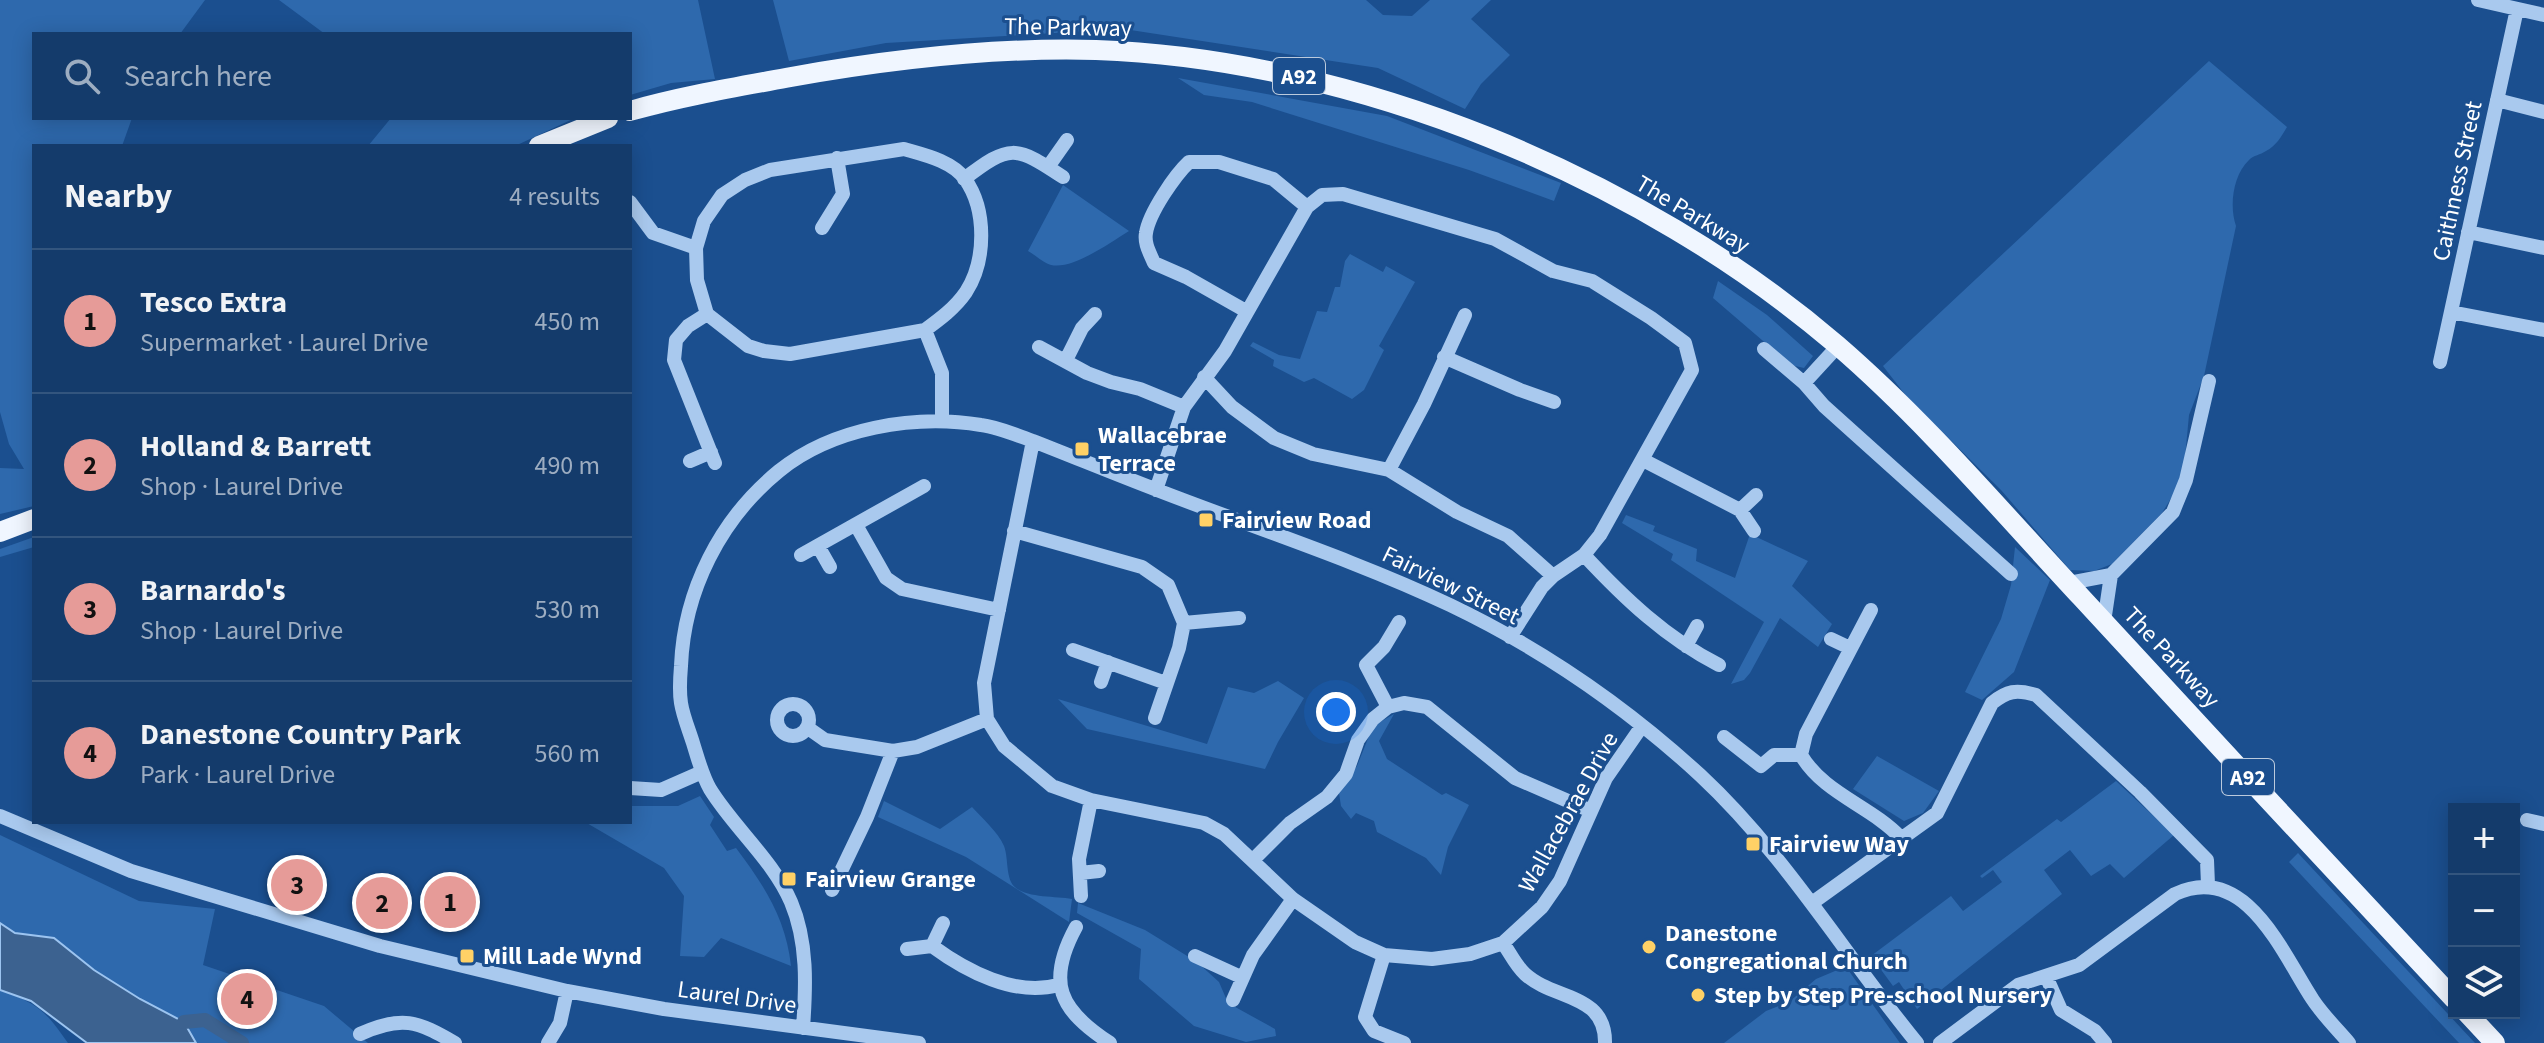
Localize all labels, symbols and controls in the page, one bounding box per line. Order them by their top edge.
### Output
street label: The Parkway [1004,9,1132,46]
search box [32,32,632,120]
icon: search [60,54,104,98]
text: Search here [124,55,272,98]
road number: A92 [1273,58,1325,94]
street label: Caithness Street [2423,98,2492,264]
street label: The Parkway [1629,167,1757,262]
text: Nearby [64,172,172,221]
text: 4 results [509,178,600,215]
text: Tesco Extra [140,281,287,324]
text: 1 [83,303,97,340]
text: 450 m [534,303,600,340]
text: Supermarket · Laurel Drive [140,324,428,361]
place label: Wallacebrae Terrace [1098,418,1227,481]
text: Holland & Barrett [140,425,371,468]
marker: Wallacebrae Terrace [1073,440,1091,458]
text: 2 [83,447,97,484]
text: 490 m [534,447,600,484]
text: Shop · Laurel Drive [140,468,343,505]
place label: Fairview Road [1222,503,1371,538]
marker: Fairview Road [1197,511,1215,529]
street label: Fairview Street [1376,537,1526,634]
text: Barnardo's [140,569,286,612]
text: 3 [83,591,97,628]
text: 530 m [534,591,600,628]
street label: The Parkway [2115,599,2228,716]
text: Shop · Laurel Drive [140,612,343,649]
your location [1316,692,1356,732]
text: Danestone Country Park [140,713,461,756]
street label: Wallacebrae Drive [1510,725,1627,899]
text: 4 [83,735,97,772]
text: 560 m [534,735,600,772]
text: Park · Laurel Drive [140,756,335,793]
road number: A92 [2222,759,2274,795]
map controls [2448,803,2520,1019]
button: + [2448,803,2520,875]
place label: Fairview Way [1769,827,1909,862]
marker: Fairview Way [1744,835,1762,853]
pin: 3 [271,855,323,915]
place label: Fairview Grange [805,862,976,897]
marker: Fairview Grange [780,870,798,888]
pin: 1 [424,872,476,932]
pin: 2 [356,873,408,933]
button: − [2448,875,2520,947]
place label: Danestone Congregational Church [1665,916,1908,979]
marker: Danestone Congregational Church [1640,938,1658,956]
place label: Mill Lade Wynd [483,939,642,974]
marker: Mill Lade Wynd [458,947,476,965]
button: layers [2448,947,2520,1019]
pin: 4 [221,969,273,1029]
street label: Laurel Drive [675,972,799,1023]
place label: Step by Step Pre-school Nursery [1714,978,2053,1013]
marker: Step by Step Pre-school Nursery [1689,986,1707,1004]

